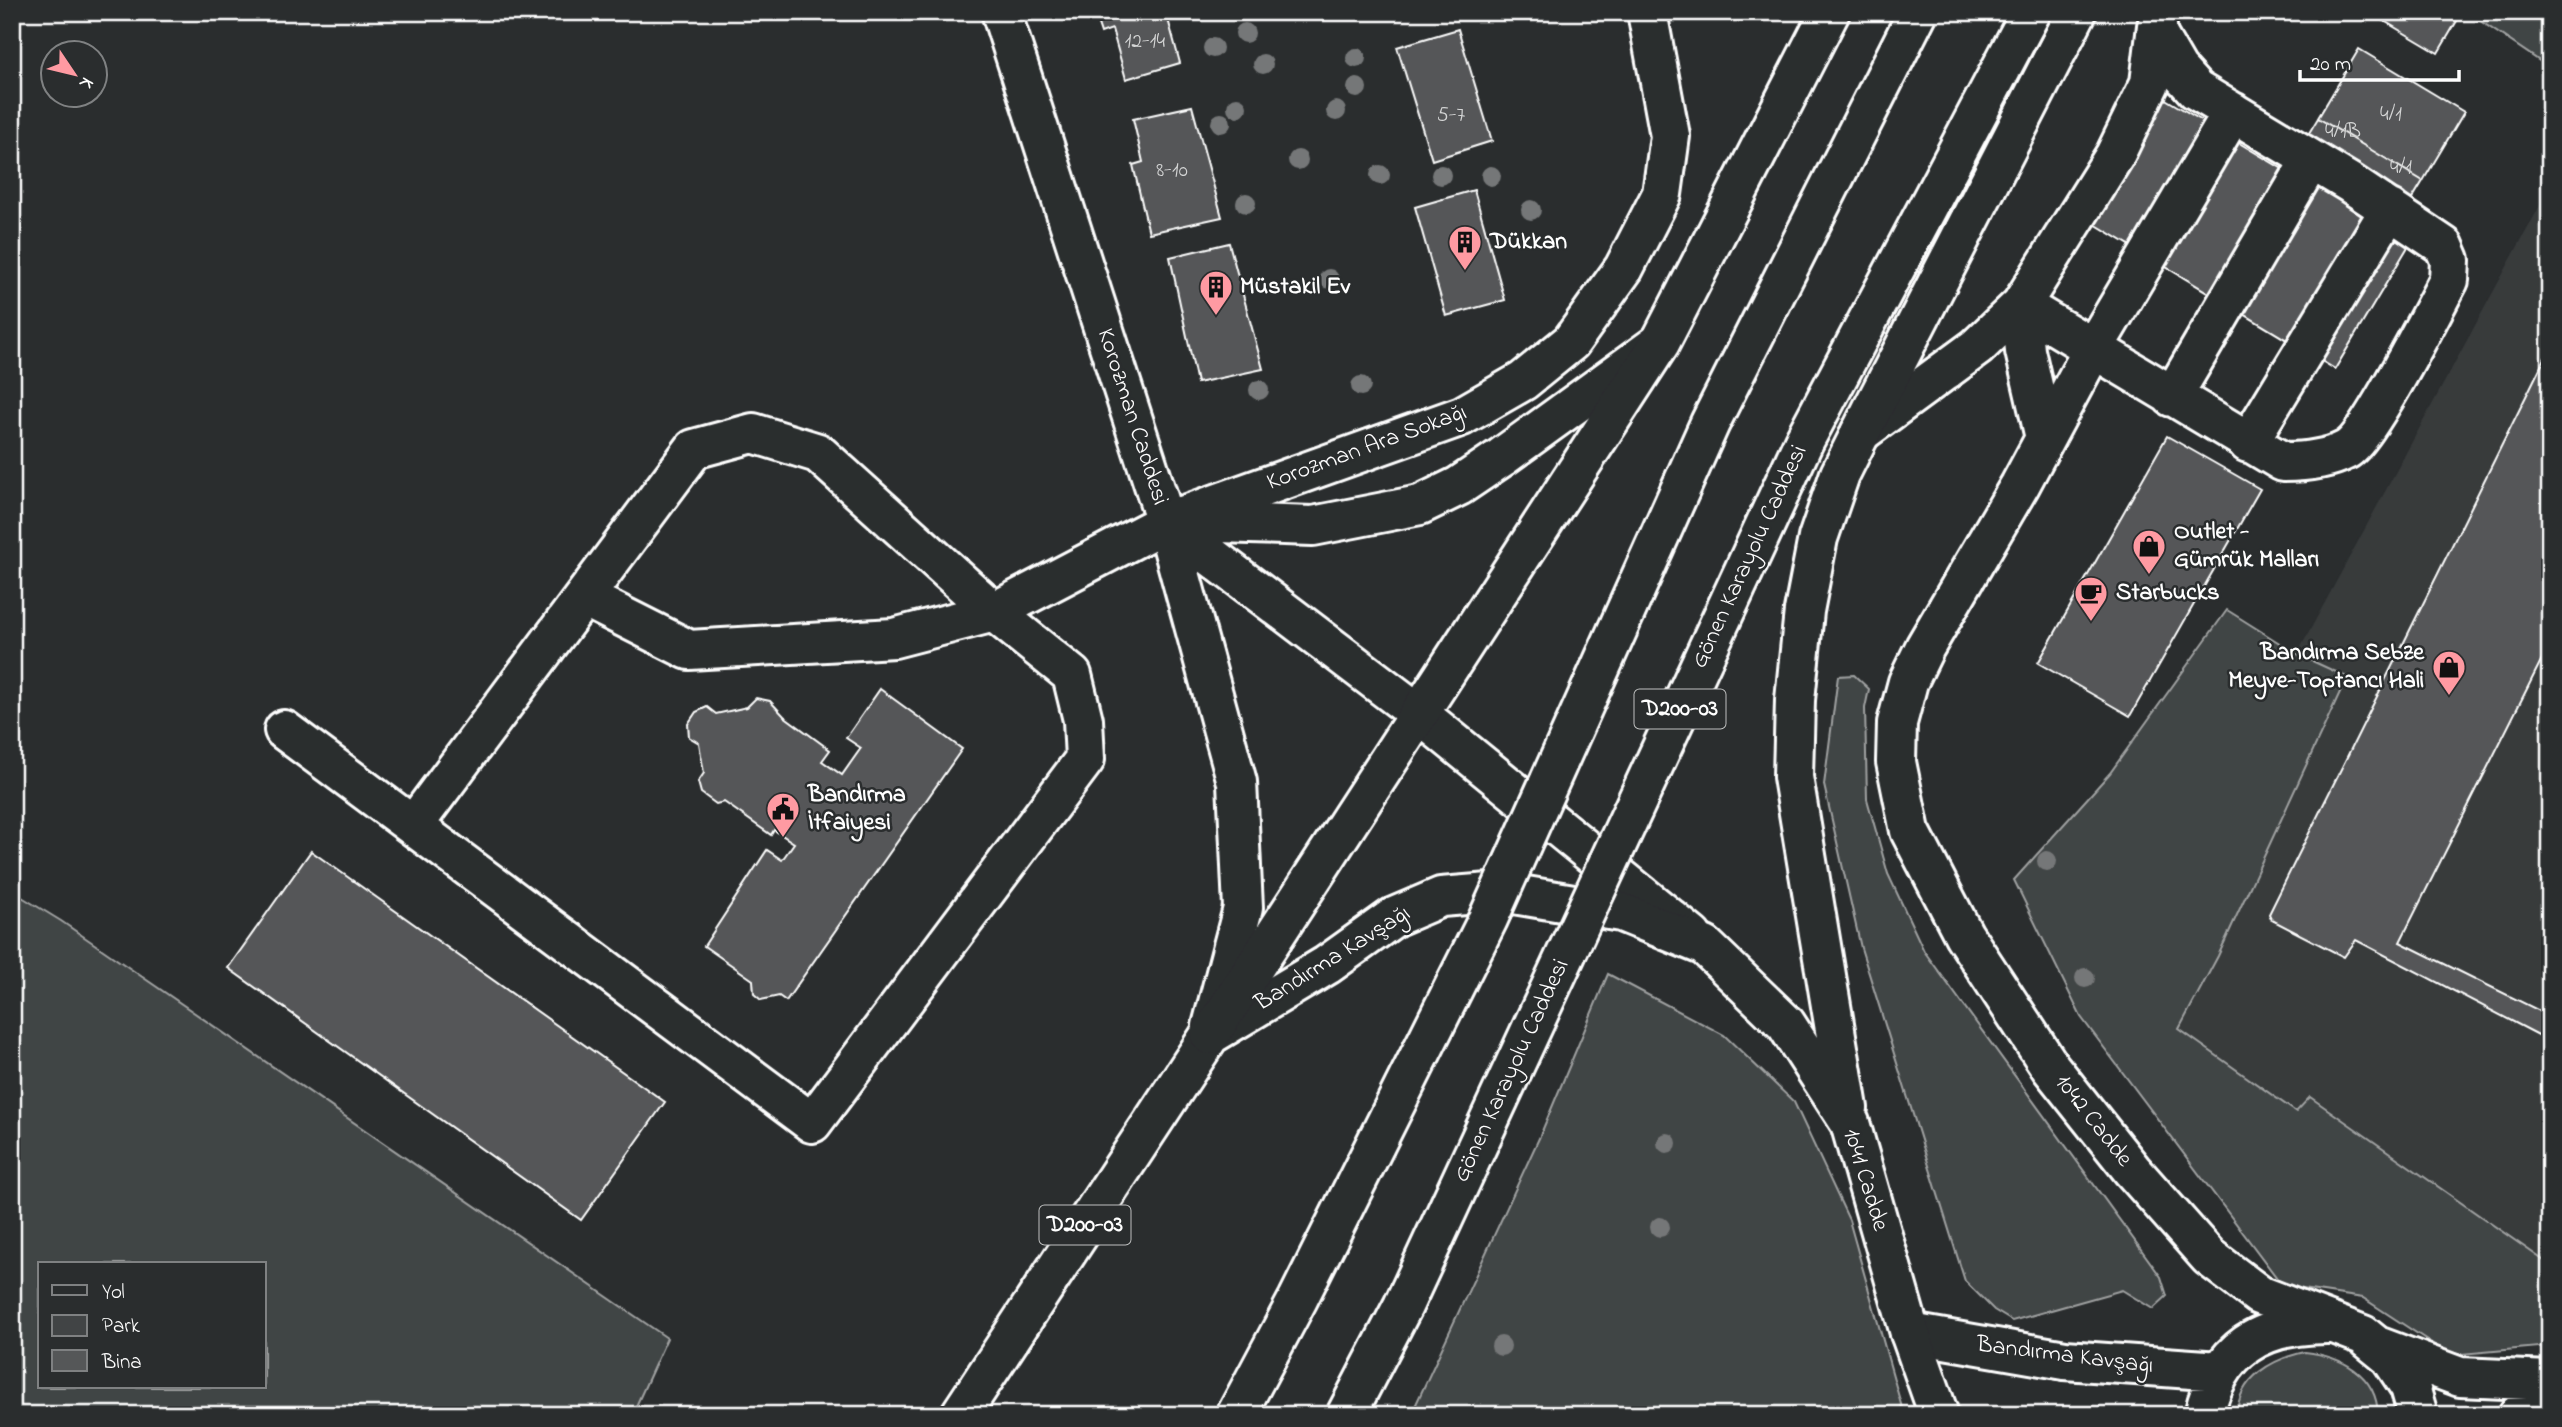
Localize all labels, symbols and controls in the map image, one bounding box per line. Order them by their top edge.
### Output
house number: 12-14 [1125,27,1166,57]
north arrow [38,38,108,108]
scale bar [2300,38,2459,82]
text: 20 m [2310,50,2351,80]
text: K [72,71,100,94]
house number: 4/1 [2380,100,2402,130]
house number: 5-7 [1437,101,1466,131]
house number: 4/1B [2325,117,2361,147]
house number: 4/1 [2390,153,2412,183]
house number: 8-10 [1156,156,1188,186]
building icon: Dükkan [1446,223,1484,272]
place label: Dükkan [1489,225,1567,260]
building icon: Müstakil Ev [1197,268,1235,317]
place label: Müstakil Ev [1240,270,1351,305]
street label: Korozman Caddesi [1087,324,1177,510]
street label: Korozman Ara Sokağı [1262,396,1472,500]
street label: Gönen Karayolu Caddesi [1683,440,1818,675]
place label: Outlet - Gümrük Malları [2174,515,2319,578]
shop icon: Outlet - Gümrük Malları [2130,527,2168,576]
cafe icon: Starbucks [2072,574,2110,623]
place label: Starbucks [2116,576,2220,611]
place label: Bandırma Sebze Meyve-Toptancı Hali [2228,636,2425,700]
shop icon: Bandırma Sebze Meyve-Toptancı Hali [2430,648,2468,697]
road number: D200-03 [1634,690,1726,729]
place label: Bandırma İtfaiyesi [807,778,906,842]
public building icon: Bandırma İtfaiyesi [764,790,802,839]
street label: Bandırma Kavşağı [1247,897,1418,1022]
street label: Gönen Karayolu Caddesi [1445,954,1580,1189]
street label: 1042 Cadde [2045,1067,2141,1175]
street label: 1041 Cadde [1833,1124,1897,1236]
road number: D200-03 [1040,1206,1130,1244]
legend [38,1262,266,1388]
text: Yol [102,1278,125,1308]
text: Park [102,1312,141,1342]
street label: Bandırma Kavşağı [1974,1328,2155,1384]
text: Bina [101,1348,142,1378]

